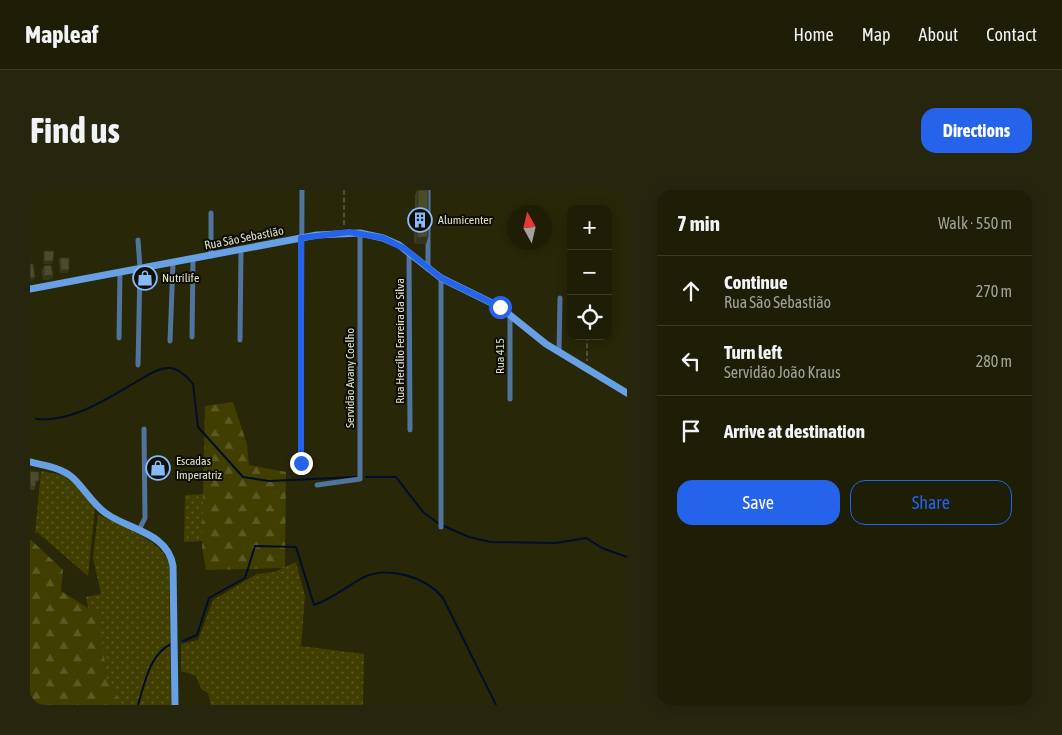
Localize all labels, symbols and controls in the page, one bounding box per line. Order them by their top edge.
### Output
text: Mapleaf [25,21,98,48]
text: Home [794,24,834,45]
text: Map [862,24,891,45]
text: About [919,24,958,45]
text: Contact [986,24,1037,45]
button: Directions [921,108,1032,153]
text: Find us [30,110,120,150]
north arrow [507,205,552,250]
map controls [567,205,612,340]
button: + [567,205,612,250]
building icon: Alumicenter [407,207,433,233]
text: 7 min [677,211,720,235]
place label: Alumicenter [438,213,493,227]
text: Walk · 550 m [938,214,1012,232]
street label: Rua São Sebastião [203,223,285,253]
button: − [567,250,612,295]
shop icon: Nutrilife [132,265,158,291]
place label: Nutrilife [162,271,199,285]
text: Continue [724,271,788,293]
icon: ahead [677,277,705,305]
street label: Rua Hercílio Ferreira da Silva [393,278,407,404]
text: 270 m [976,282,1012,300]
text: Rua São Sebastião [724,293,831,311]
button: locate [567,295,612,340]
route start [489,296,512,319]
street label: Servidão Avany Coelho [343,328,357,428]
street label: Rua 415 [493,338,507,374]
text: Turn left [724,341,782,363]
icon: left [677,347,705,375]
text: 280 m [976,352,1012,370]
text: Servidão João Kraus [724,363,841,381]
icon: arrive [677,417,705,445]
text: Arrive at destination [724,420,865,442]
route end [290,452,313,475]
place label: Escadas Imperatriz [176,454,222,482]
shop icon: Escadas Imperatriz [145,455,171,481]
button: Save [677,480,840,525]
button: Share [850,480,1012,525]

